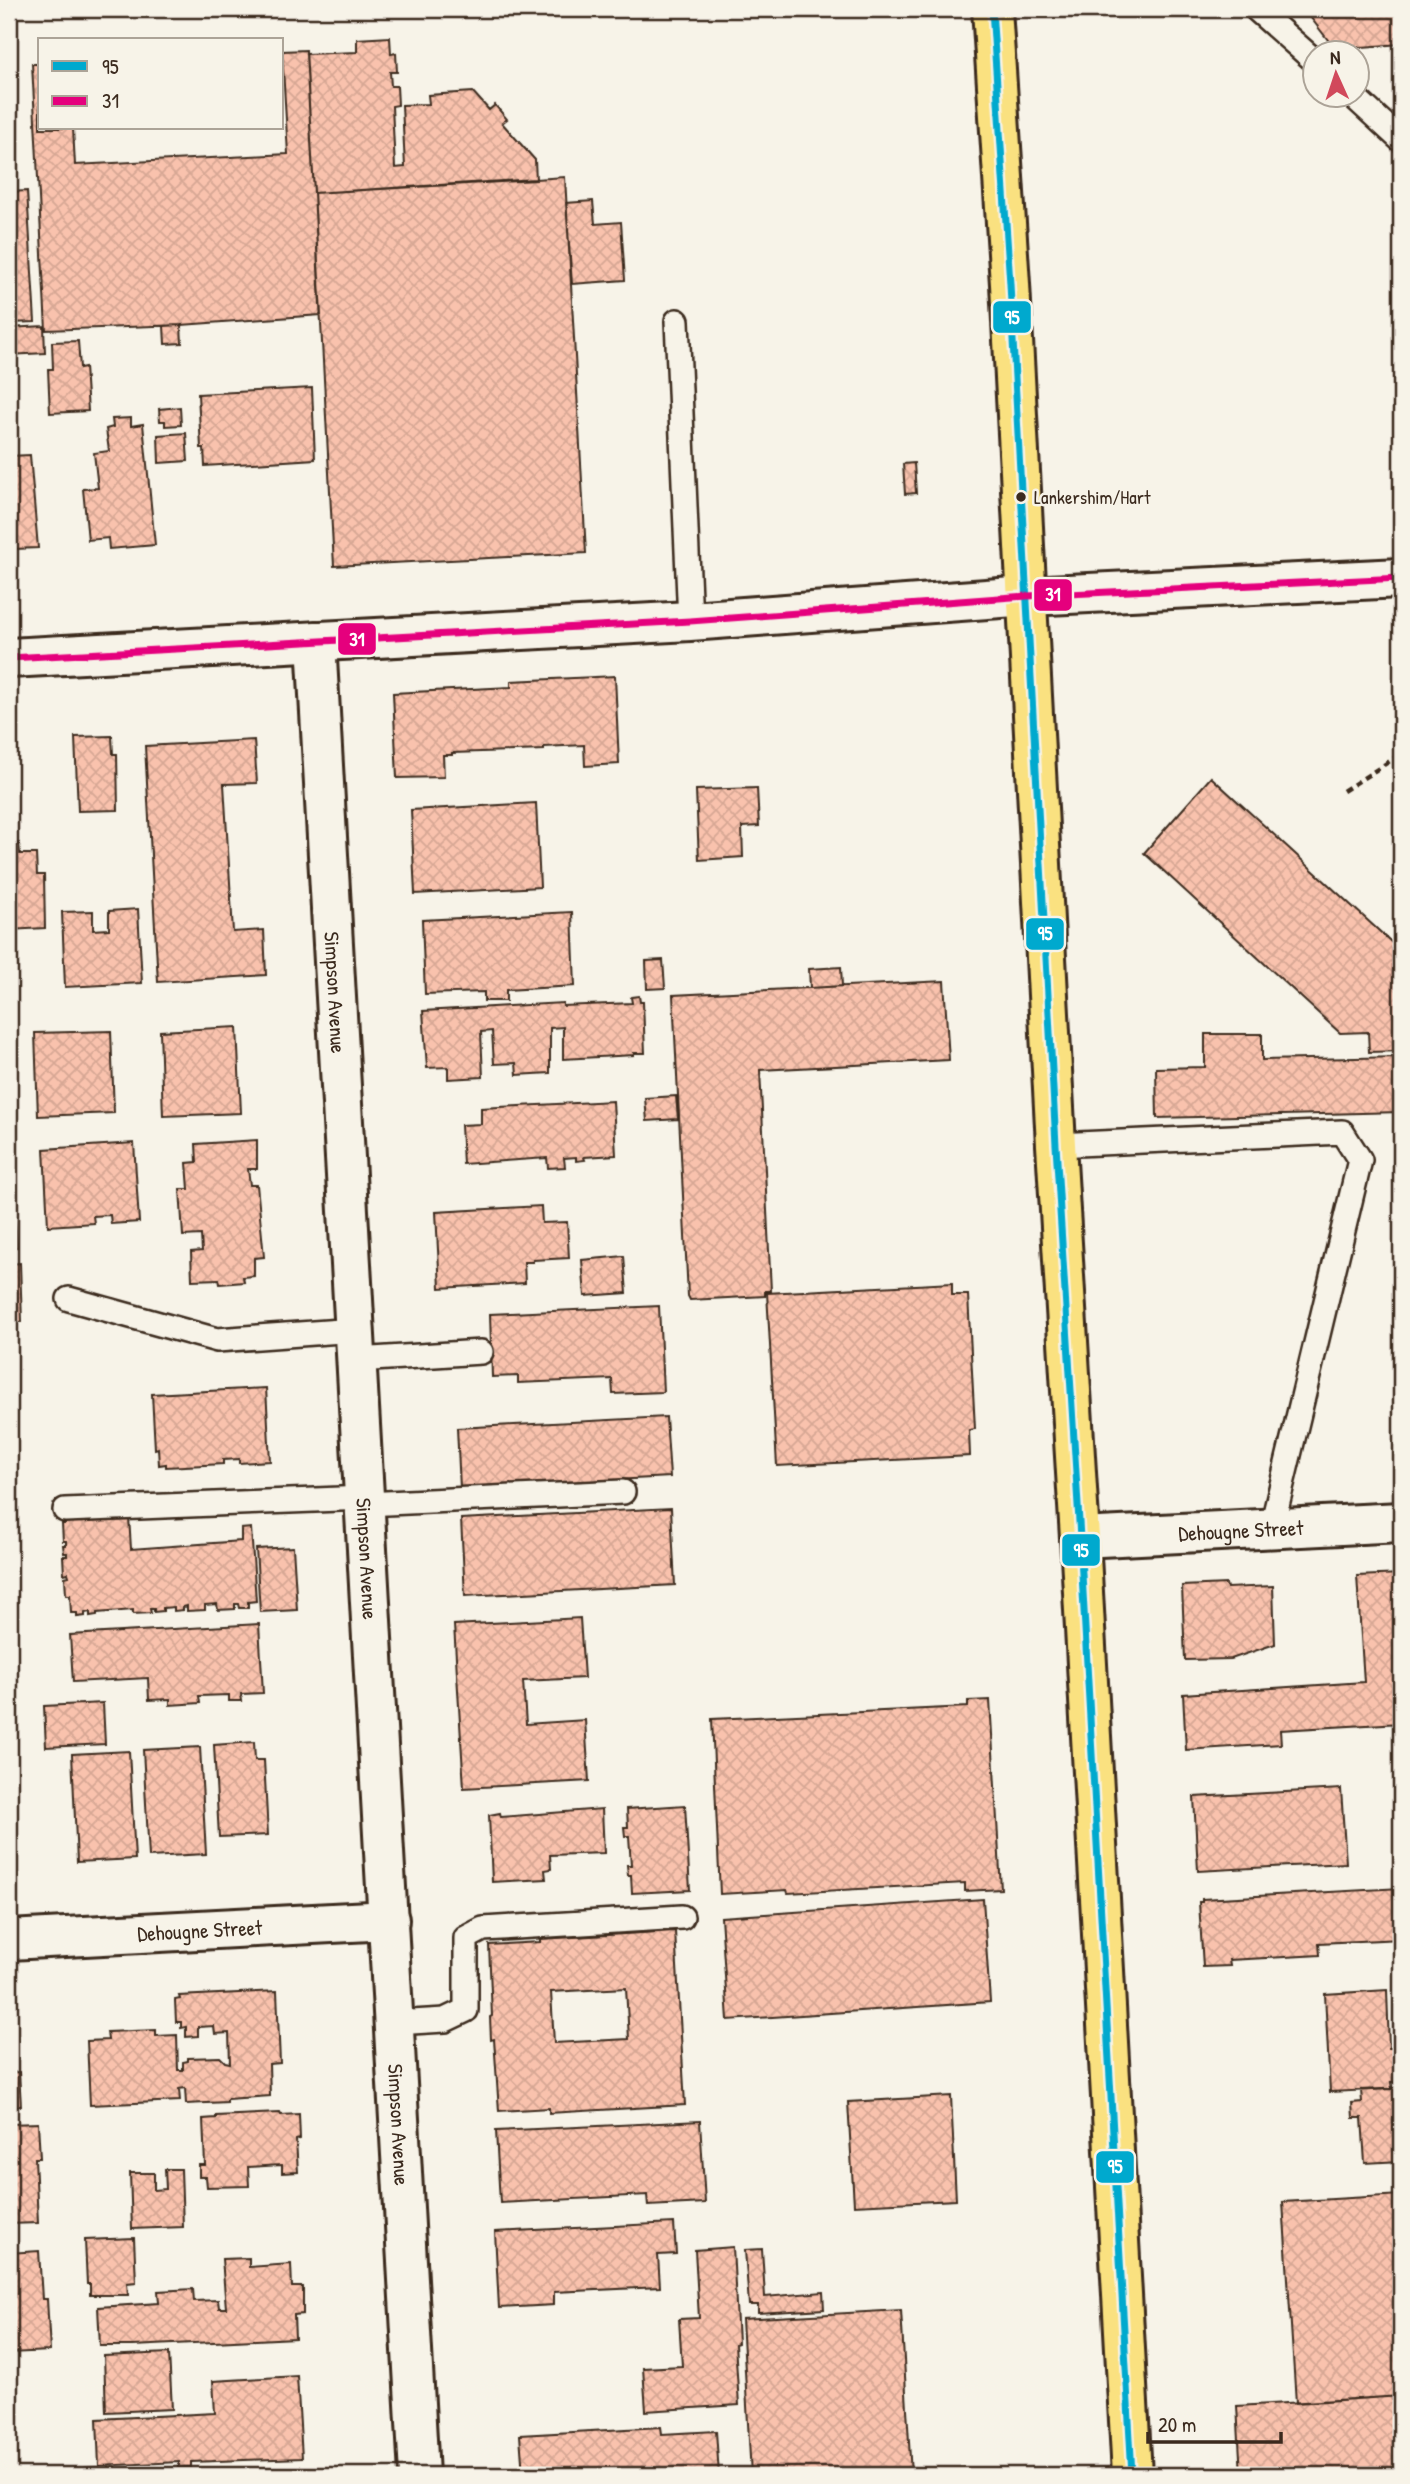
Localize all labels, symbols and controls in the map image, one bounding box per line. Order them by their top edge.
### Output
legend [38,38,284,130]
north arrow [1302,38,1372,108]
text: N [1329,44,1341,70]
text: 95 [102,52,119,81]
text: 31 [102,86,119,115]
line badge: 95 [992,300,1032,334]
text: 95 [1004,304,1020,330]
place label: Lankershim/Hart [1034,484,1151,510]
marker: Lankershim/Hart [1014,490,1028,504]
line badge: 31 [1033,578,1073,612]
text: 31 [1045,581,1061,607]
line badge: 31 [337,622,377,656]
text: 31 [349,626,365,652]
line badge: 95 [1025,917,1065,951]
text: 95 [1037,920,1053,946]
street label: Simpson Avenue [318,931,354,1054]
street label: Simpson Avenue [350,1497,385,1620]
street label: Dehougne Street [1178,1512,1305,1548]
line badge: 95 [1061,1533,1101,1567]
text: 95 [1073,1537,1089,1563]
street label: Dehougne Street [137,1912,264,1948]
street label: Simpson Avenue [381,2063,417,2186]
line badge: 95 [1095,2150,1135,2184]
text: 95 [1107,2153,1123,2179]
scale bar [1148,2400,1280,2444]
text: 20 m [1158,2410,1196,2439]

